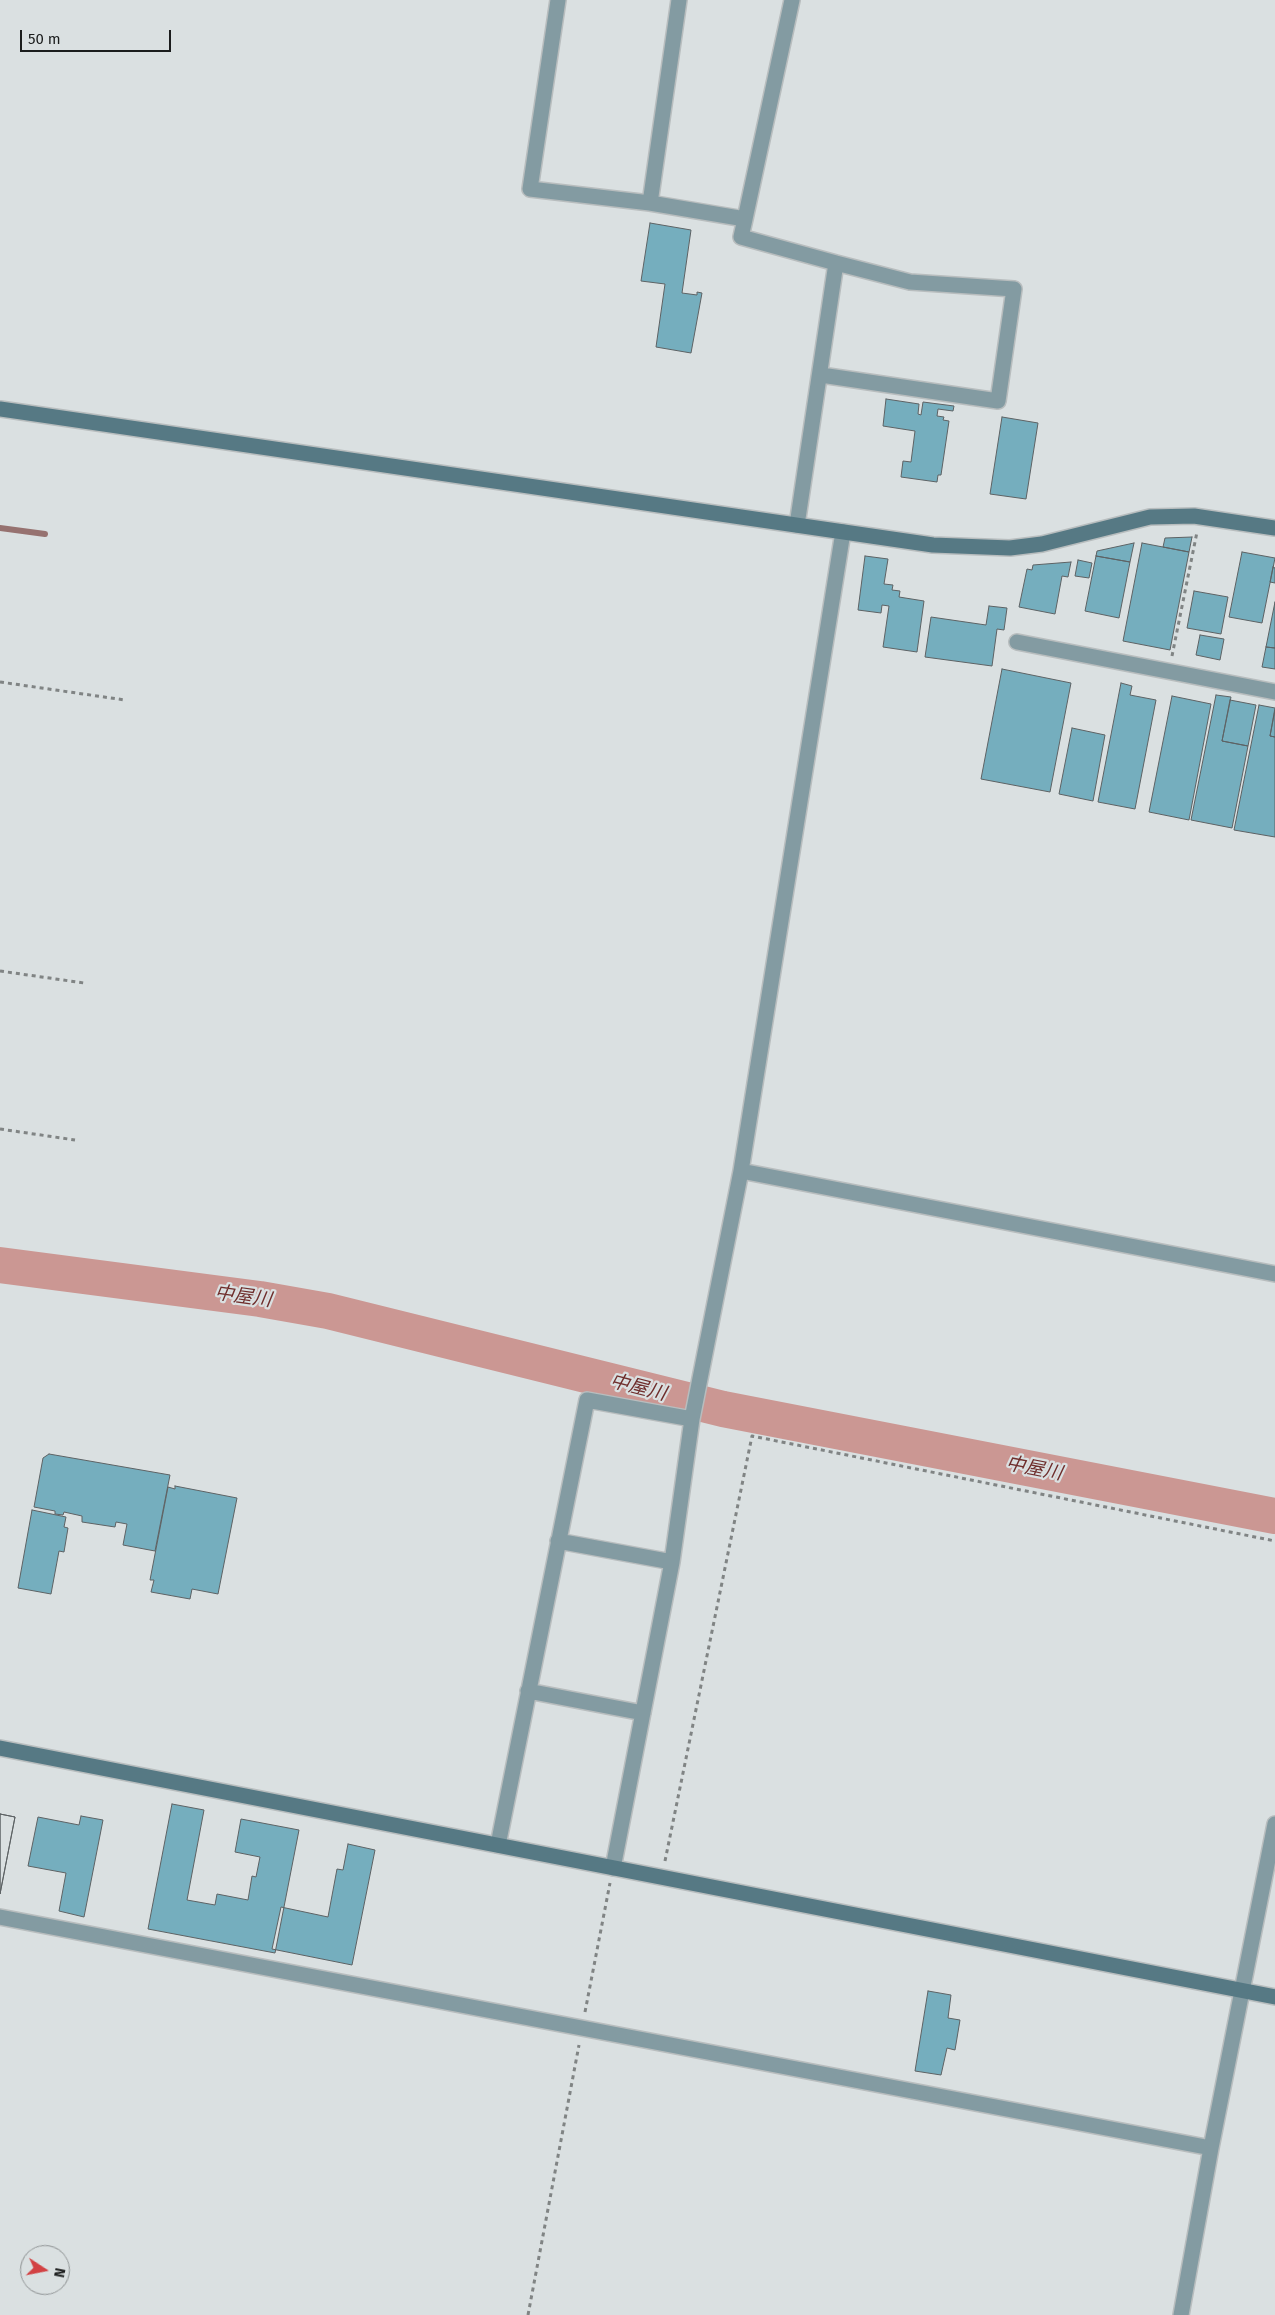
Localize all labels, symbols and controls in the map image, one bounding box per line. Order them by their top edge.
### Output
scale bar [22,20,174,52]
text: 50 m [28,30,61,48]
water label: 中屋川 [213,1282,273,1312]
water label: 中屋川 [608,1370,668,1406]
water label: 中屋川 [1004,1452,1064,1486]
north arrow [20,2245,70,2295]
text: N [50,2267,68,2279]

